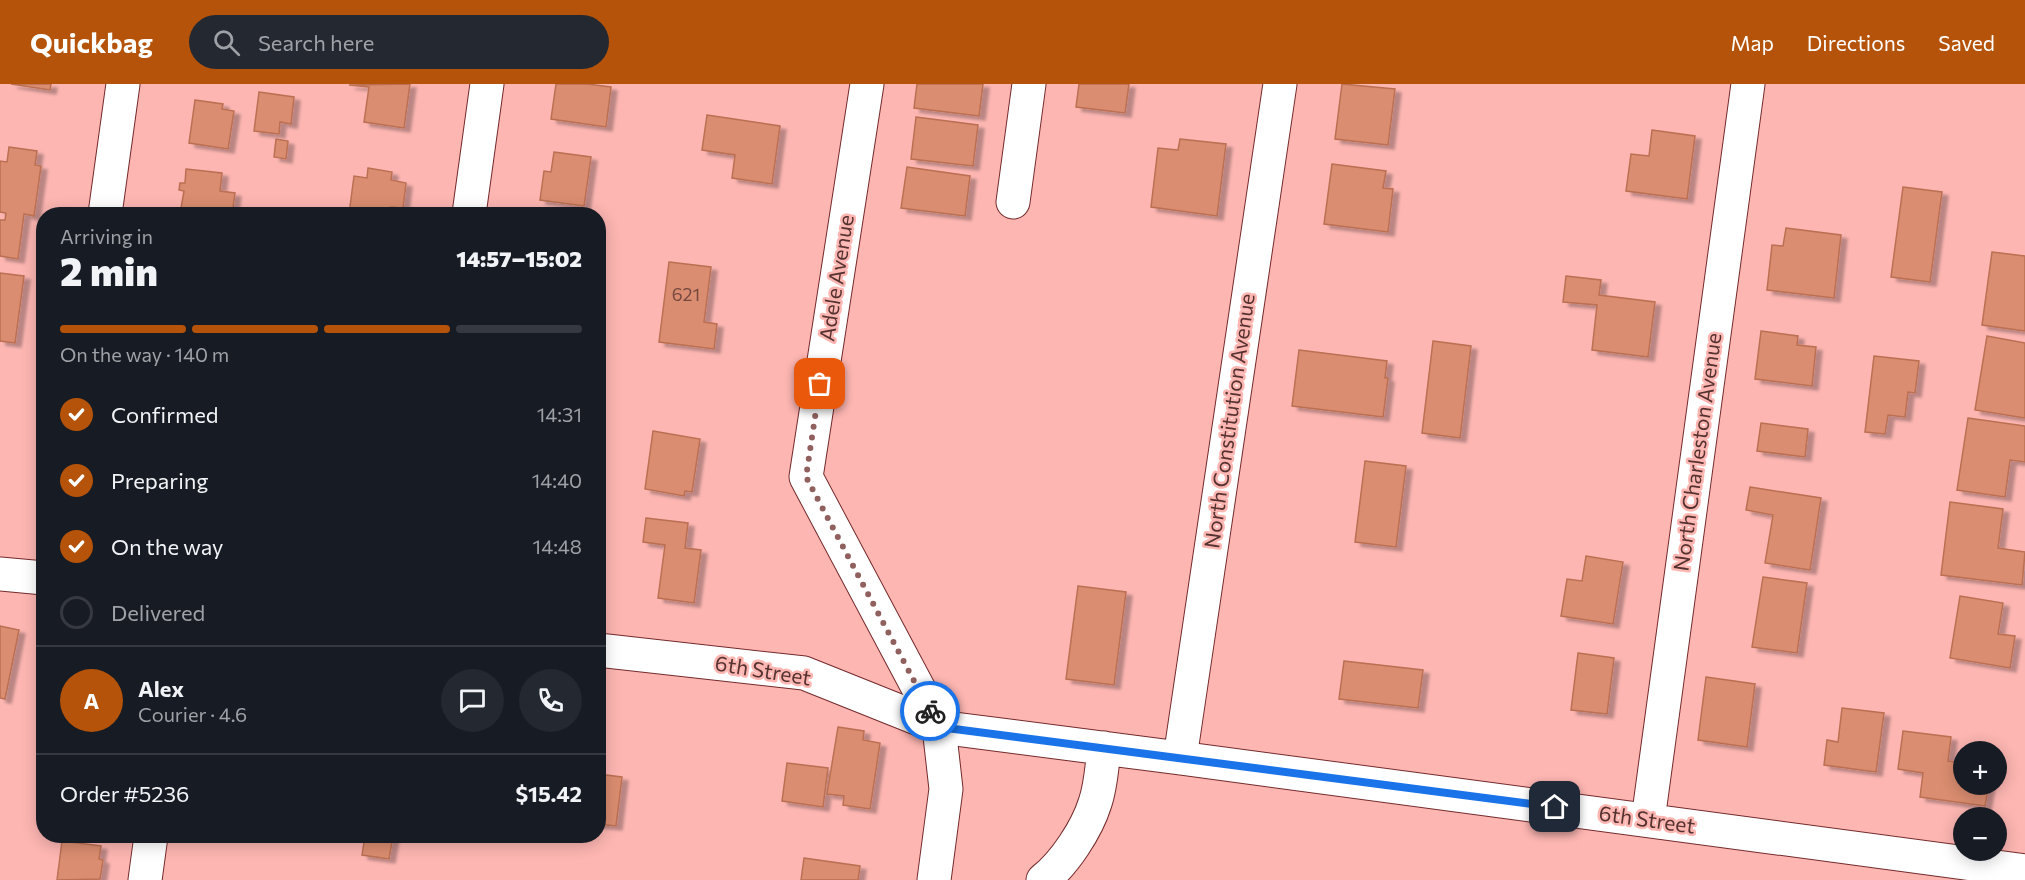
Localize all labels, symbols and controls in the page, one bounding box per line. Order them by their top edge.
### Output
search box [189,15,609,69]
text: Quickbag [30,25,153,59]
icon: search [210,26,243,59]
text: Search here [258,29,374,56]
text: Map [1731,30,1774,55]
text: Directions [1807,30,1905,55]
text: Saved [1938,30,1995,55]
street label: Adele Avenue [813,213,858,343]
text: Arriving in [60,224,153,248]
text: 14:57–15:02 [456,245,582,272]
text: 2 min [60,246,158,294]
house number: 621 [672,283,700,305]
street label: North Constitution Avenue [1198,292,1259,550]
street label: North Charleston Avenue [1667,331,1726,572]
text: On the way · 140 m [60,342,229,366]
pin [794,358,845,409]
icon: bag [803,367,836,400]
icon: check [60,398,93,431]
text: Confirmed [111,401,218,428]
text: 14:31 [537,402,582,426]
icon: check [60,464,93,497]
text: Preparing [111,467,208,494]
text: 14:40 [532,468,582,492]
icon: check [60,530,93,563]
text: On the way [111,533,223,560]
text: 14:48 [533,534,582,558]
text: Delivered [111,599,205,626]
street label: 6th Street [713,650,813,689]
button: chat [441,669,504,732]
button: phone [519,669,582,732]
text: Alex [138,675,184,702]
courier [900,681,960,741]
text: A [84,687,99,714]
icon: bike [914,695,947,728]
text: Courier · 4.6 [138,702,247,726]
map controls [1953,741,2007,861]
button: + [1953,741,2007,795]
text: Order #5236 [60,780,189,807]
text: $15.42 [515,780,582,807]
pin [1529,781,1580,832]
icon: home [1538,790,1571,823]
street label: 6th Street [1598,799,1697,838]
button: − [1953,807,2007,861]

